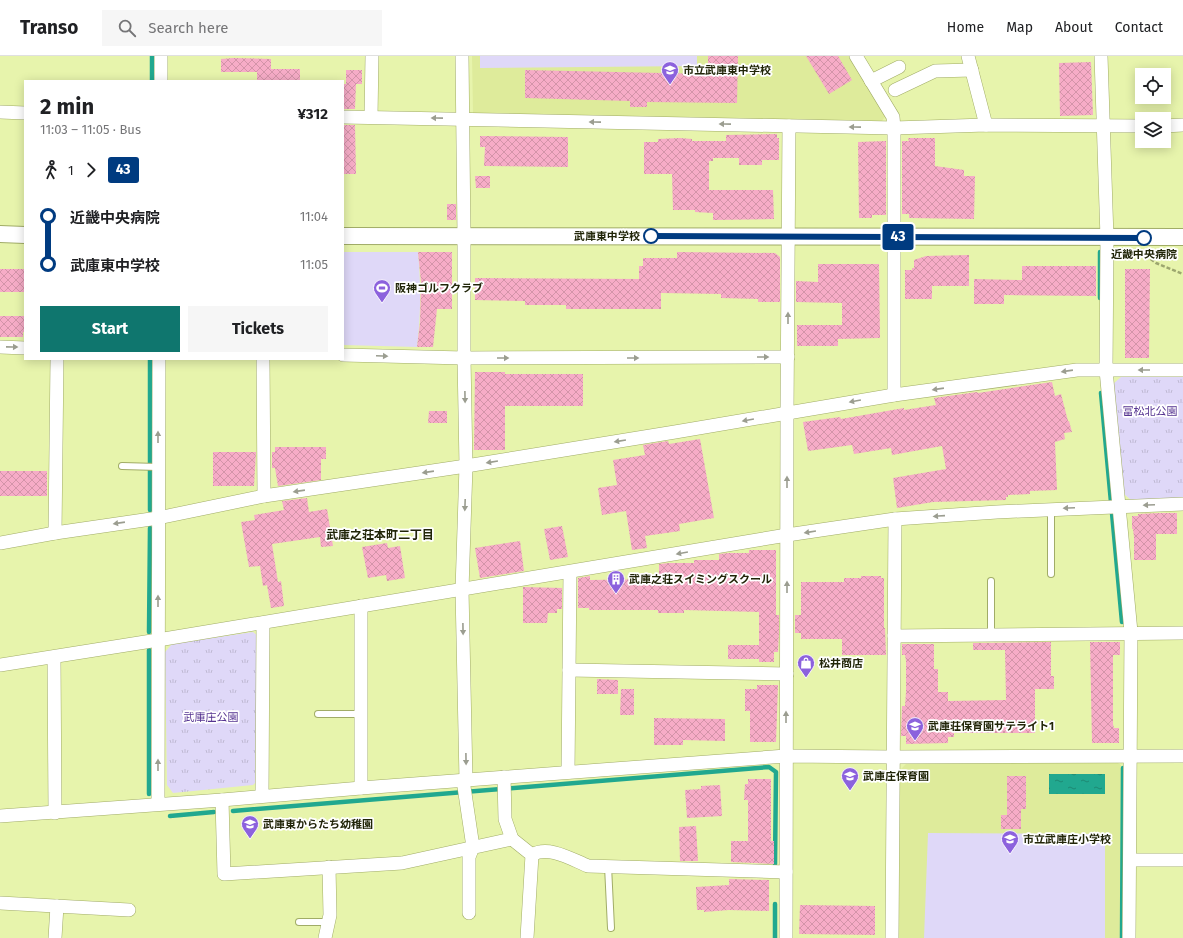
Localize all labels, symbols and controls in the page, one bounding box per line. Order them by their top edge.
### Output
search box [102,10,382,46]
text: Transo [20,16,78,39]
icon: search [116,17,138,39]
text: Search here [148,19,228,37]
text: Home [947,19,984,36]
text: Map [1006,19,1033,36]
text: About [1055,19,1093,36]
text: Contact [1115,19,1163,36]
school or university icon: 市立武庫東中学校 [660,60,680,85]
place label: 市立武庫東中学校 [683,64,771,77]
map controls [1135,68,1171,148]
button: locate [1135,68,1171,104]
text: 2 min [40,93,94,120]
text: ¥312 [298,105,328,123]
button: layers [1135,112,1171,148]
one-way arrow [431,115,443,122]
one-way arrow [588,119,601,125]
one-way arrow [719,121,731,128]
text: 11:03 – 11:05 · Bus [40,122,141,137]
one-way arrow [848,124,861,130]
icon: walk [40,159,62,181]
icon: forward [80,159,102,181]
text: 43 [116,161,131,178]
text: 1 [68,163,74,178]
text: 近畿中央病院 [70,209,160,227]
text: 11:04 [300,209,328,224]
line badge: 43 [880,224,916,250]
marker: 武庫東中学校 [643,228,659,244]
text: 43 [891,228,905,245]
place label: 武庫東中学校 [574,230,640,243]
marker: 近畿中央病院 [1136,230,1152,246]
place label: 近畿中央病院 [1111,248,1177,261]
text: 武庫東中学校 [70,257,160,275]
text: 11:05 [300,257,328,272]
sports icon: 阪神ゴルフクラブ [372,278,392,303]
place label: 阪神ゴルフクラブ [395,282,483,295]
button: Start [40,306,180,352]
button: Tickets [188,306,328,352]
one-way arrow [785,311,791,324]
one-way arrow [6,344,19,350]
one-way arrow [376,352,388,359]
one-way arrow [757,354,770,360]
one-way arrow [497,355,510,361]
one-way arrow [627,355,640,361]
one-way arrow [1137,367,1150,373]
one-way arrow [1061,368,1073,374]
one-way arrow [932,386,944,392]
one-way arrow [462,391,468,404]
one-way arrow [849,399,861,405]
park label: 富松北公園 [1123,405,1178,418]
one-way arrow [742,417,754,423]
one-way arrow [155,430,161,443]
one-way arrow [614,438,626,444]
one-way arrow [486,459,498,465]
one-way arrow [422,469,434,475]
one-way arrow [784,475,790,488]
one-way arrow [293,488,305,494]
one-way arrow [462,499,468,512]
one-way arrow [1142,502,1155,508]
one-way arrow [1063,505,1075,512]
one-way arrow [933,512,945,519]
one-way arrow [113,520,126,526]
district label: 武庫之荘本町二丁目 [326,528,434,542]
one-way arrow [804,529,816,535]
one-way arrow [676,550,688,556]
building icon: 武庫之荘スイミングスクール [606,569,626,594]
place label: 武庫之荘スイミングスクール [629,573,772,586]
one-way arrow [784,580,790,593]
one-way arrow [155,594,161,607]
one-way arrow [460,623,466,636]
shop icon: 松井商店 [796,653,816,678]
place label: 松井商店 [819,657,863,670]
one-way arrow [783,710,789,723]
park label: 武庫庄公園 [184,711,239,724]
school or university icon: 武庫荘保育園サテライト1 [905,716,925,741]
place label: 武庫荘保育園サテライト1 [928,720,1054,733]
one-way arrow [463,753,469,766]
one-way arrow [155,758,161,771]
school or university icon: 武庫庄保育園 [840,766,860,791]
place label: 武庫庄保育園 [863,770,929,783]
school or university icon: 武庫東からたち幼稚園 [240,814,260,839]
place label: 武庫東からたち幼稚園 [263,818,373,831]
school or university icon: 市立武庫庄小学校 [1000,829,1020,854]
place label: 市立武庫庄小学校 [1023,833,1111,846]

